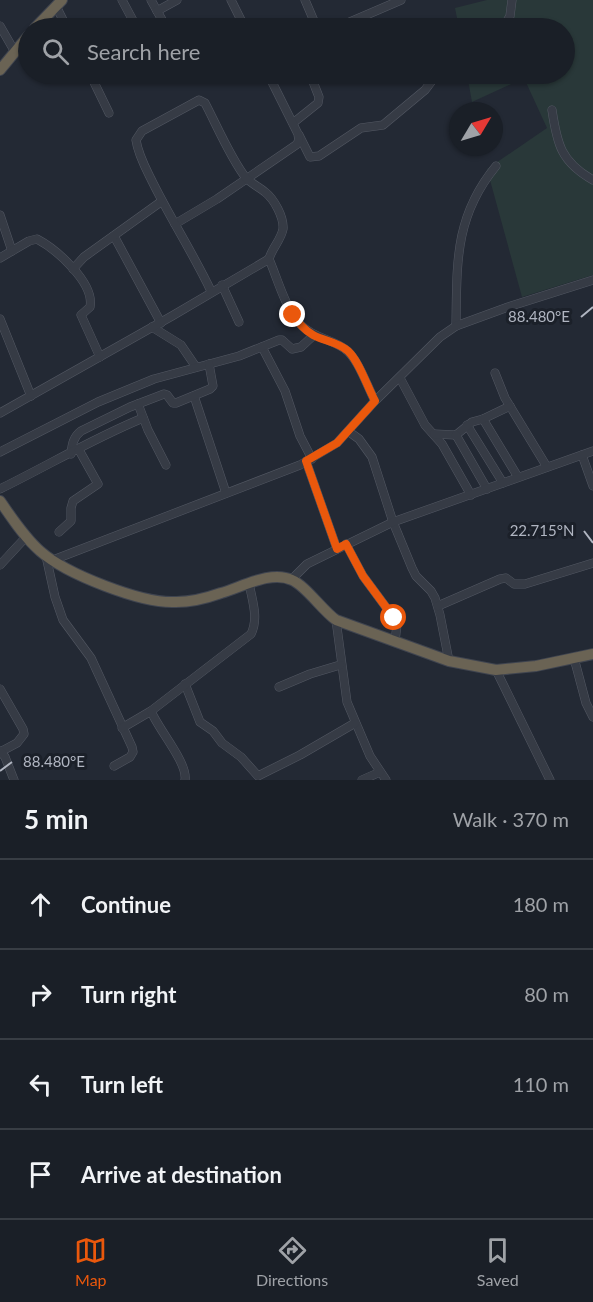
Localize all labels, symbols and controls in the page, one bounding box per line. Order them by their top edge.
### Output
search box [18,18,575,84]
icon: search [39,35,72,68]
text: Search here [87,38,200,65]
north arrow [449,102,503,156]
route end [279,301,305,327]
text: 88.480°E [508,307,570,325]
text: 22.715°N [510,521,574,539]
route start [380,604,406,630]
text: 88.480°E [23,752,85,770]
text: 5 min [24,803,88,835]
text: Walk · 370 m [453,807,569,831]
icon: ahead [24,888,57,921]
text: Continue [81,891,171,918]
text: 180 m [513,892,569,916]
icon: right [24,978,57,1011]
text: Turn right [81,981,176,1008]
text: 80 m [524,982,569,1006]
icon: left [24,1068,57,1101]
text: Turn left [81,1071,163,1098]
text: 110 m [513,1072,569,1096]
icon: arrive [24,1158,57,1191]
text: Arrive at destination [81,1161,282,1188]
tab: Map [74,1234,107,1289]
tab: Directions [256,1234,328,1289]
tab: Saved [477,1234,519,1289]

